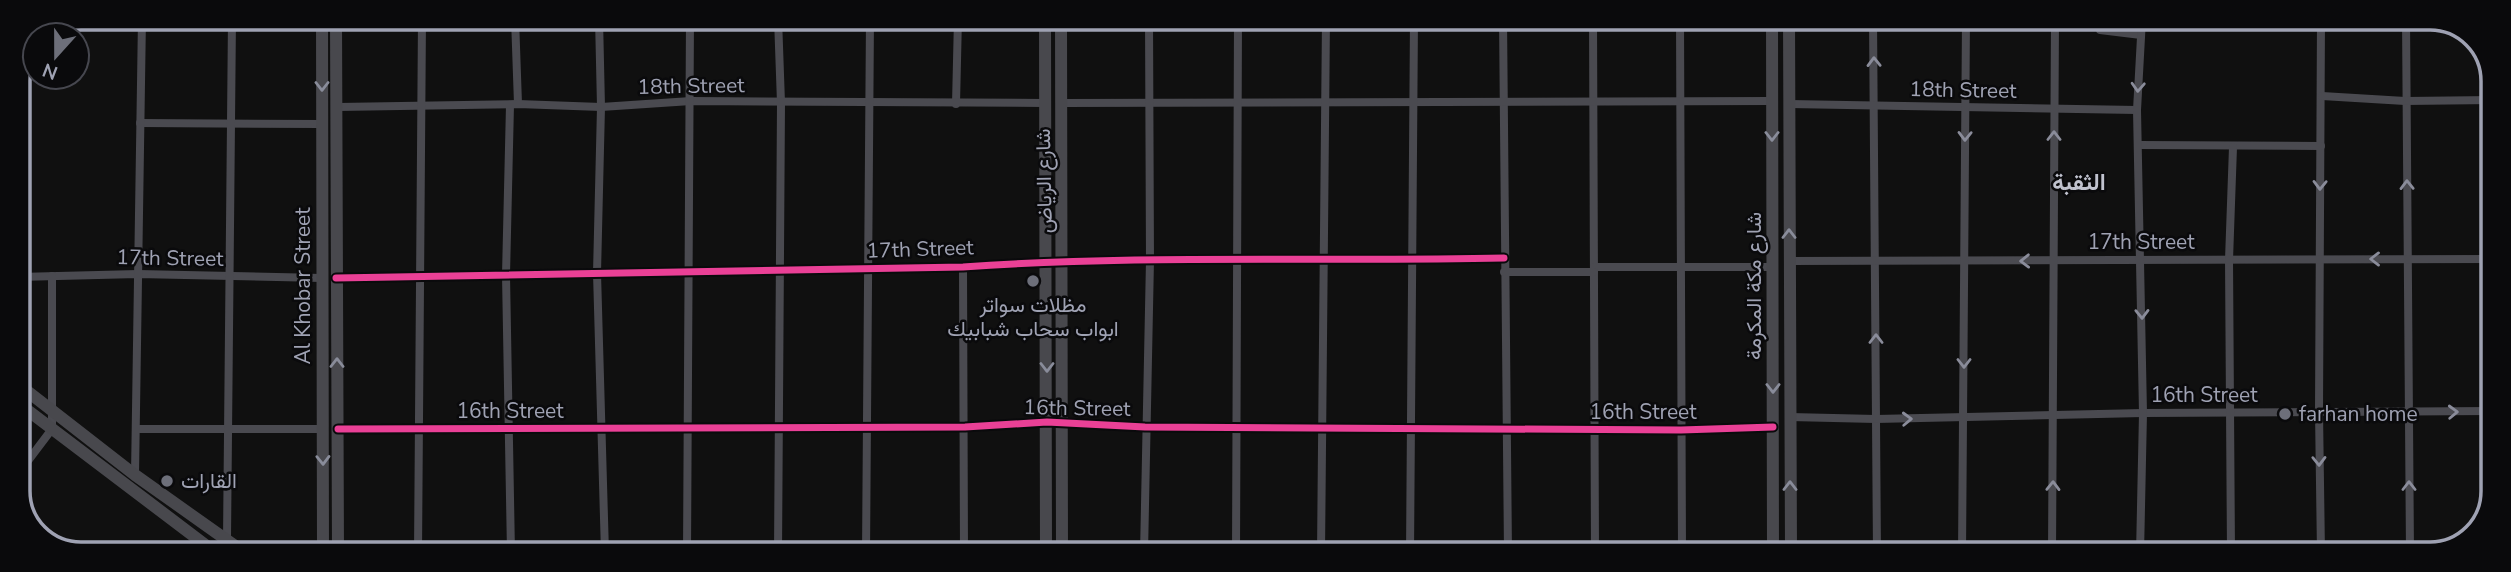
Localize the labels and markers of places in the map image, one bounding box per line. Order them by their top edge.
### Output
marker: مظلات سواتر ابواب سحاب شبابيك [1025,273,1041,289]
place label: مظلات سواتر ابواب سحاب شبابيك [947,291,1119,343]
place label: farhan home [2299,400,2418,428]
marker: farhan home [2277,406,2293,422]
place label: القارات [181,467,237,495]
marker: القارات [159,473,175,489]

